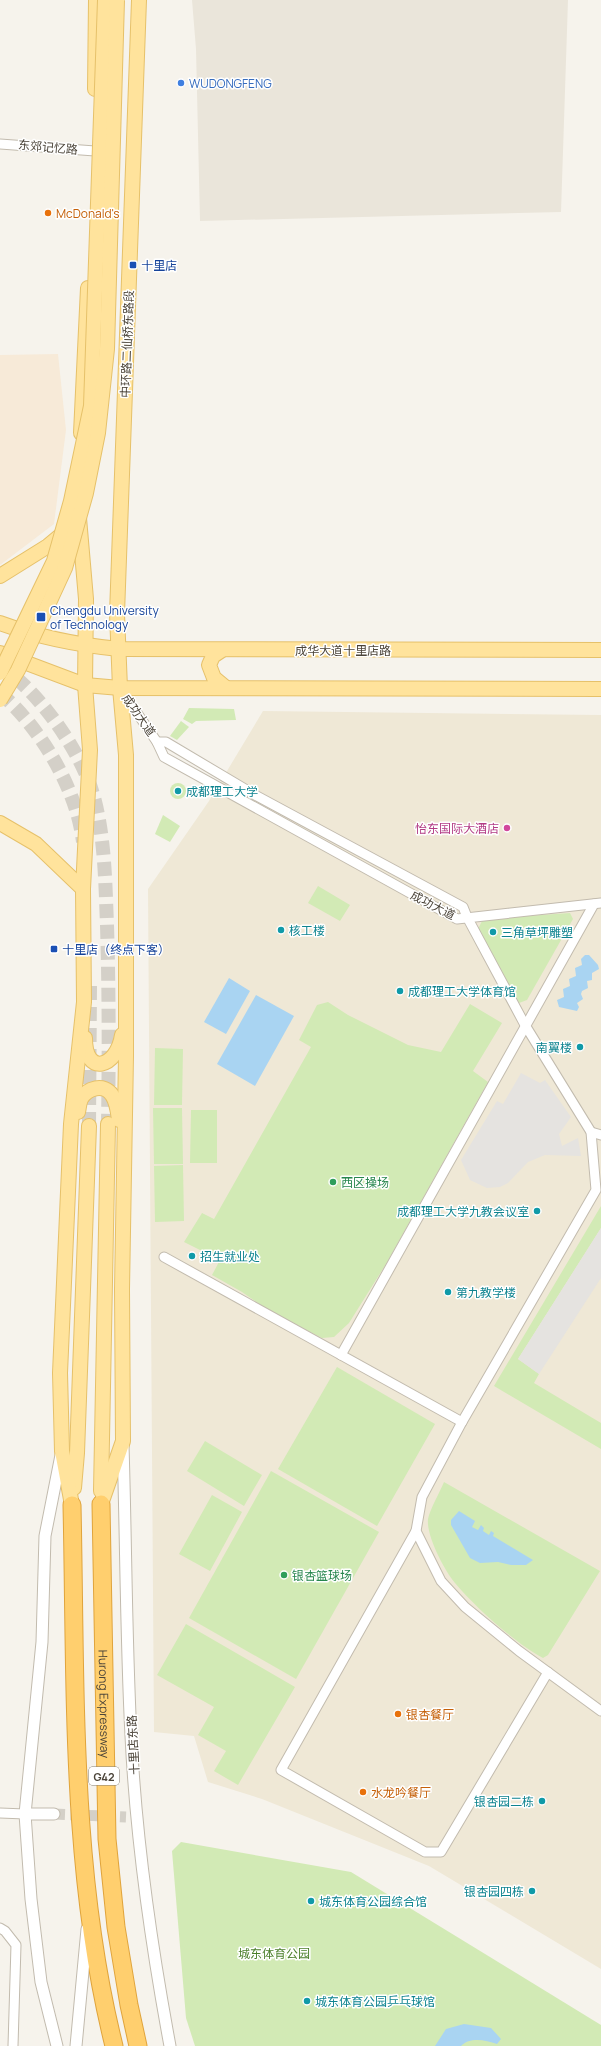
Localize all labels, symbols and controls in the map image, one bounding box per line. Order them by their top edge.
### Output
place label: WUDONGFENG [189,75,272,92]
marker: WUDONGFENG [176,78,186,88]
street label: 东郊记忆路 [17,136,79,158]
place label: McDonald's [56,205,120,222]
marker: McDonald's [43,208,53,218]
place label: 十里店 [141,257,177,274]
marker: 十里店 [128,260,138,270]
street label: 中环路二仙桥东路段 [117,290,137,398]
place label: Chengdu University of Technology [50,602,159,633]
marker: Chengdu University of Technology [35,611,47,623]
street label: 成华大道十里店路 [295,642,391,659]
street label: 成功大道 [118,690,160,740]
place label: 成都理工大学 [186,783,258,800]
marker: 成都理工大学 [173,786,183,796]
place label: 怡东国际大酒店 [415,820,499,837]
marker: 怡东国际大酒店 [502,823,512,833]
street label: 成功大道 [408,887,458,923]
place label: 核工楼 [289,922,325,939]
place label: 三角草坪雕塑 [501,924,573,941]
marker: 核工楼 [276,925,286,935]
marker: 三角草坪雕塑 [488,927,498,937]
place label: 十里店（终点下客） [62,941,170,958]
marker: 十里店（终点下客） [49,944,59,954]
place label: 成都理工大学体育馆 [408,983,516,1000]
marker: 成都理工大学体育馆 [395,986,405,996]
place label: 南翼楼 [536,1039,572,1056]
marker: 南翼楼 [575,1042,585,1052]
place label: 西区操场 [341,1174,389,1191]
marker: 西区操场 [328,1177,338,1187]
place label: 成都理工大学九教会议室 [397,1203,529,1220]
marker: 成都理工大学九教会议室 [532,1206,542,1216]
place label: 招生就业处 [200,1248,260,1265]
marker: 招生就业处 [187,1251,197,1261]
place label: 第九教学楼 [456,1284,516,1301]
marker: 第九教学楼 [443,1287,453,1297]
place label: 银杏篮球场 [292,1567,352,1584]
marker: 银杏篮球场 [279,1570,289,1580]
street label: Hurong Expressway [95,1649,114,1759]
place label: 银杏餐厅 [406,1706,454,1723]
marker: 银杏餐厅 [393,1709,403,1719]
street label: 十里店东路 [123,1715,143,1775]
road number: G42 [89,1767,119,1785]
place label: 水龙吟餐厅 [371,1784,431,1801]
marker: 水龙吟餐厅 [358,1787,368,1797]
place label: 银杏园二栋 [474,1793,534,1810]
marker: 银杏园二栋 [537,1796,547,1806]
place label: 银杏园四栋 [464,1883,524,1900]
marker: 银杏园四栋 [527,1886,537,1896]
place label: 城东体育公园综合馆 [319,1893,427,1910]
marker: 城东体育公园综合馆 [306,1896,316,1906]
park label: 城东体育公园 [238,1945,310,1962]
place label: 城东体育公园乒乓球馆 [315,1993,435,2010]
marker: 城东体育公园乒乓球馆 [302,1996,312,2006]

